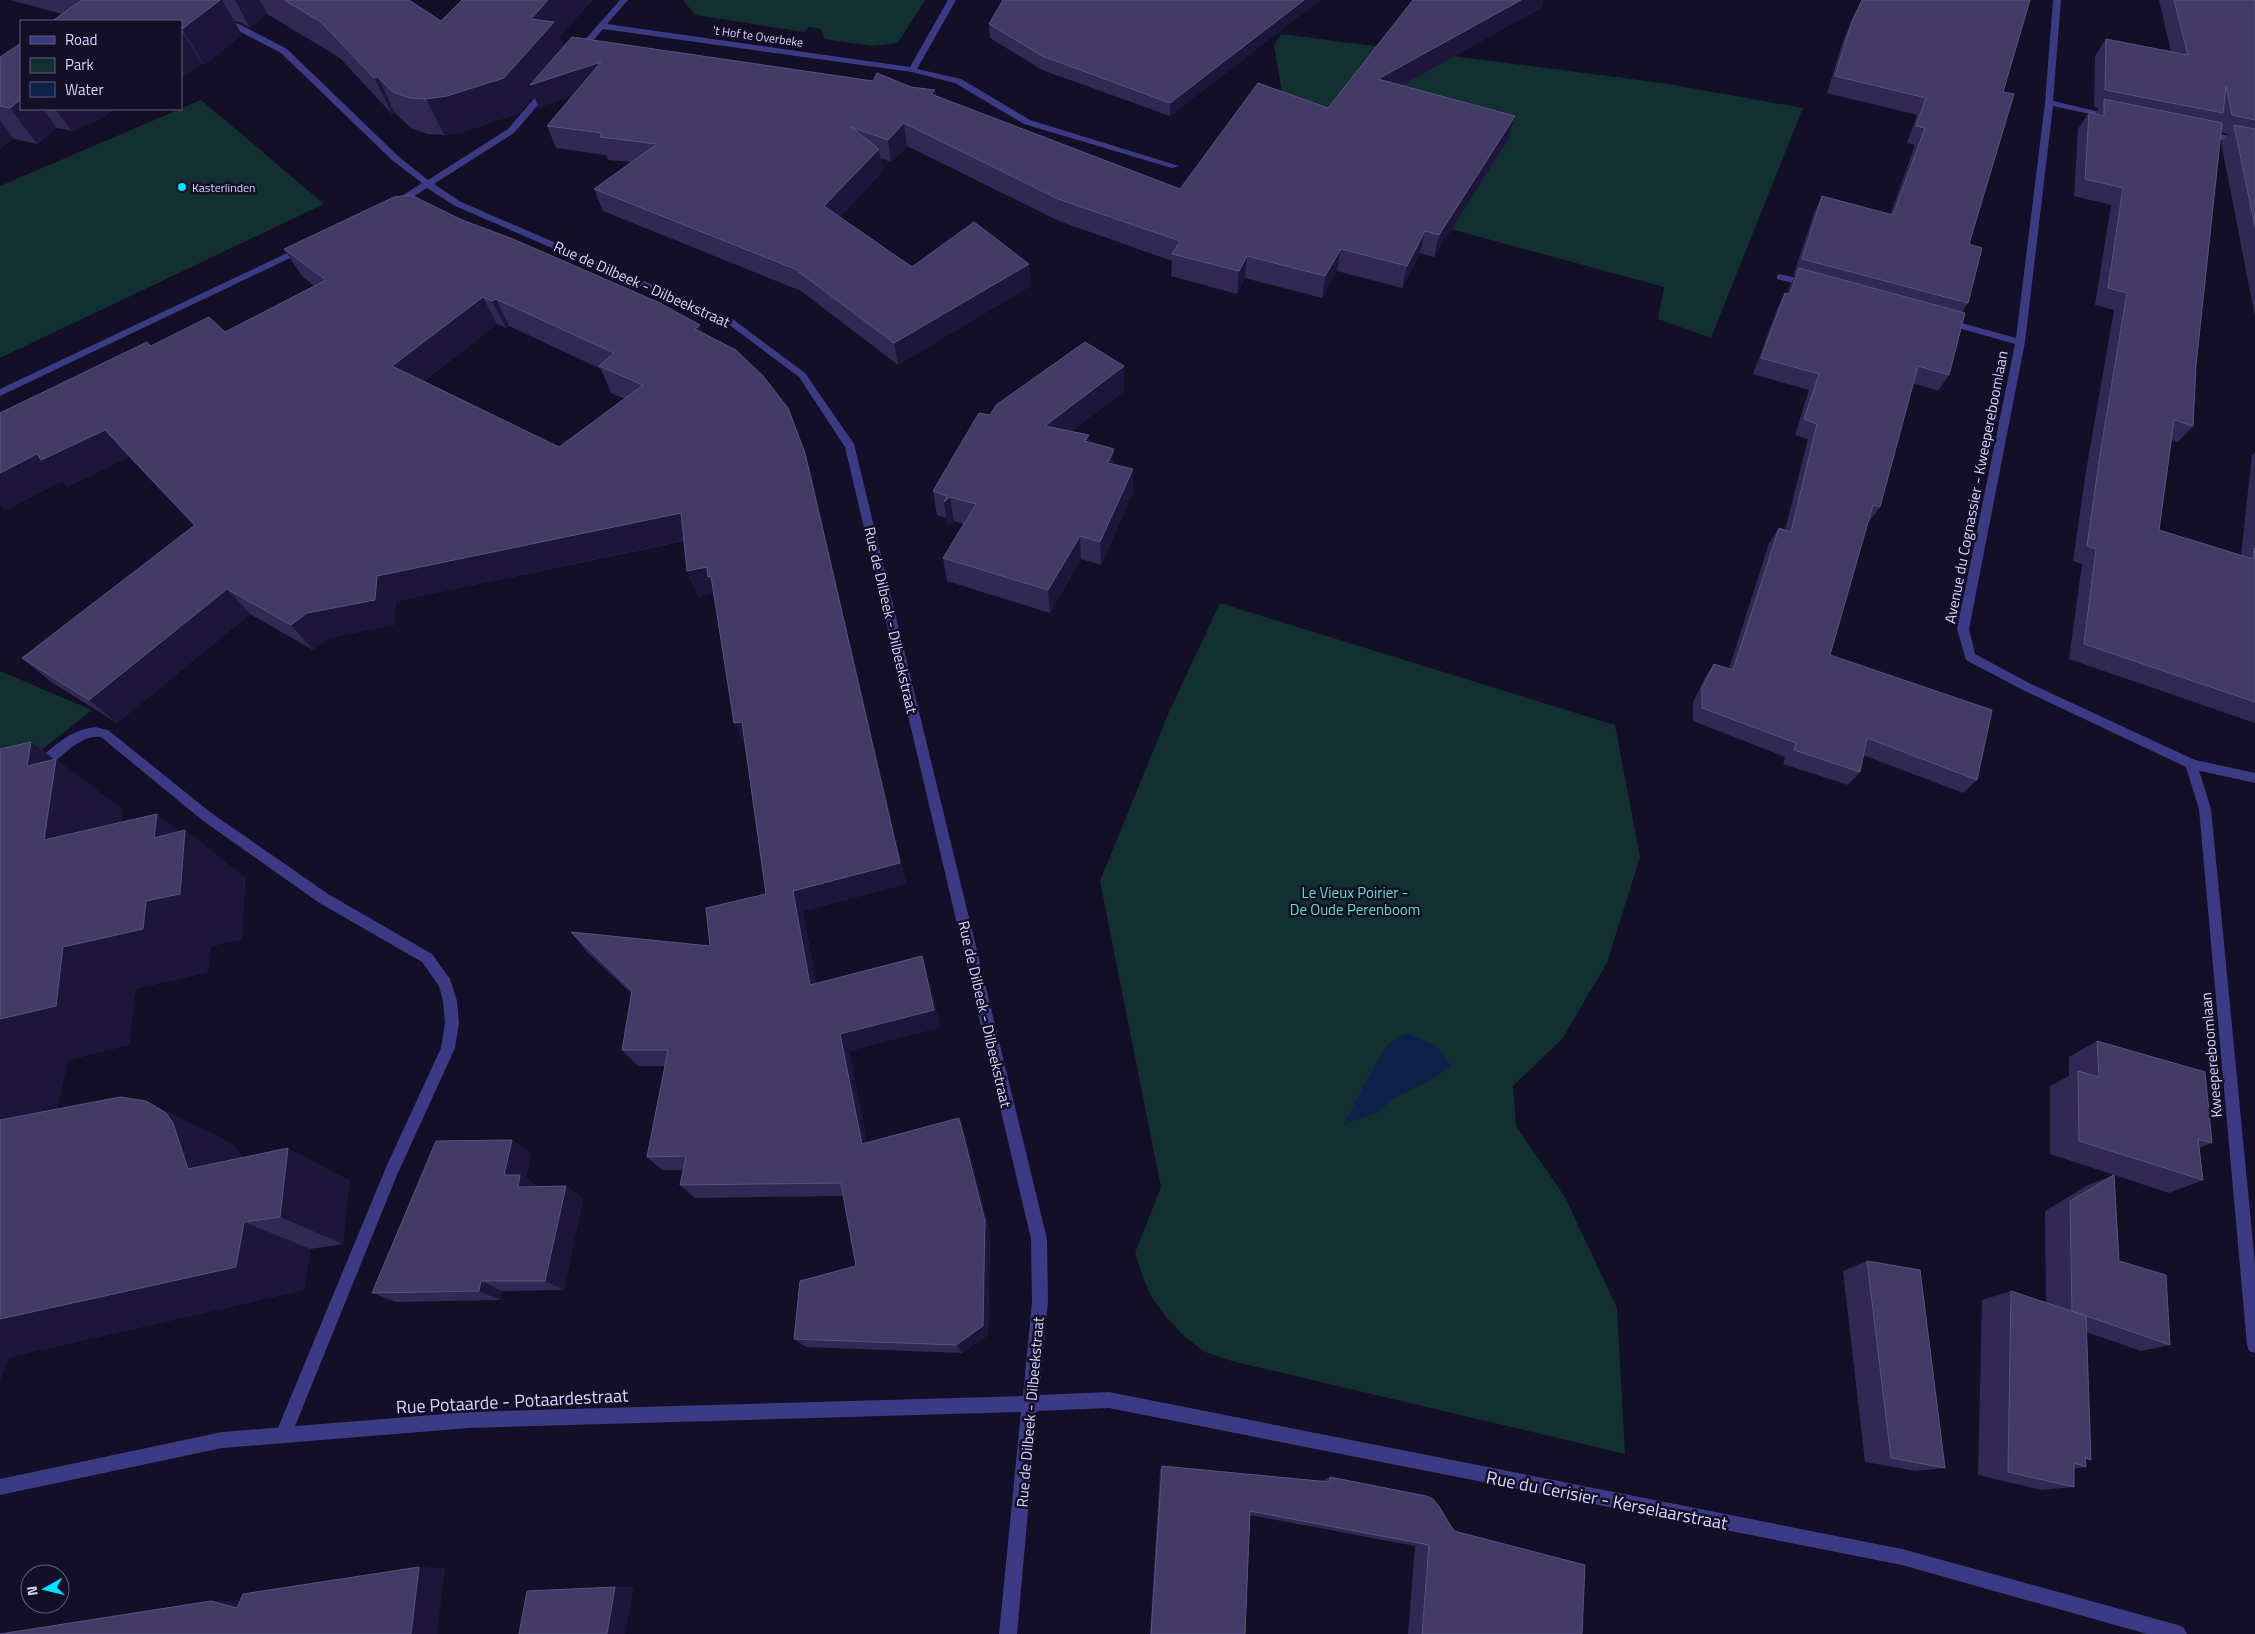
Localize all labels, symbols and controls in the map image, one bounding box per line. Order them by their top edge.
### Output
legend [20,20,182,110]
street label: 't Hof te Overbeke [712,20,804,52]
text: Road [65,28,97,51]
text: Park [65,53,94,76]
text: Water [65,78,104,101]
place label: Kasterlinden [192,178,256,197]
marker: Kasterlinden [176,181,188,193]
street label: Rue de Dilbeek - Dilbeekstraat [550,235,735,334]
street label: Avenue du Cognassier - Kweepereboomlaan [1938,349,2014,625]
street label: Rue de Dilbeek - Dilbeekstraat [858,524,924,716]
park label: Le Vieux Poirier - De Oude Perenboom [1290,881,1420,921]
street label: Rue de Dilbeek - Dilbeekstraat [952,918,1018,1110]
street label: Kweepereboomlaan [2194,991,2228,1119]
street label: Rue de Dilbeek - Dilbeekstraat [1010,1315,1050,1508]
street label: Rue Potaarde - Potaardestraat [395,1381,630,1421]
street label: Rue du Cerisier - Kerselaarstraat [1484,1463,1731,1537]
north arrow [20,1564,70,1614]
text: N [21,1585,43,1597]

